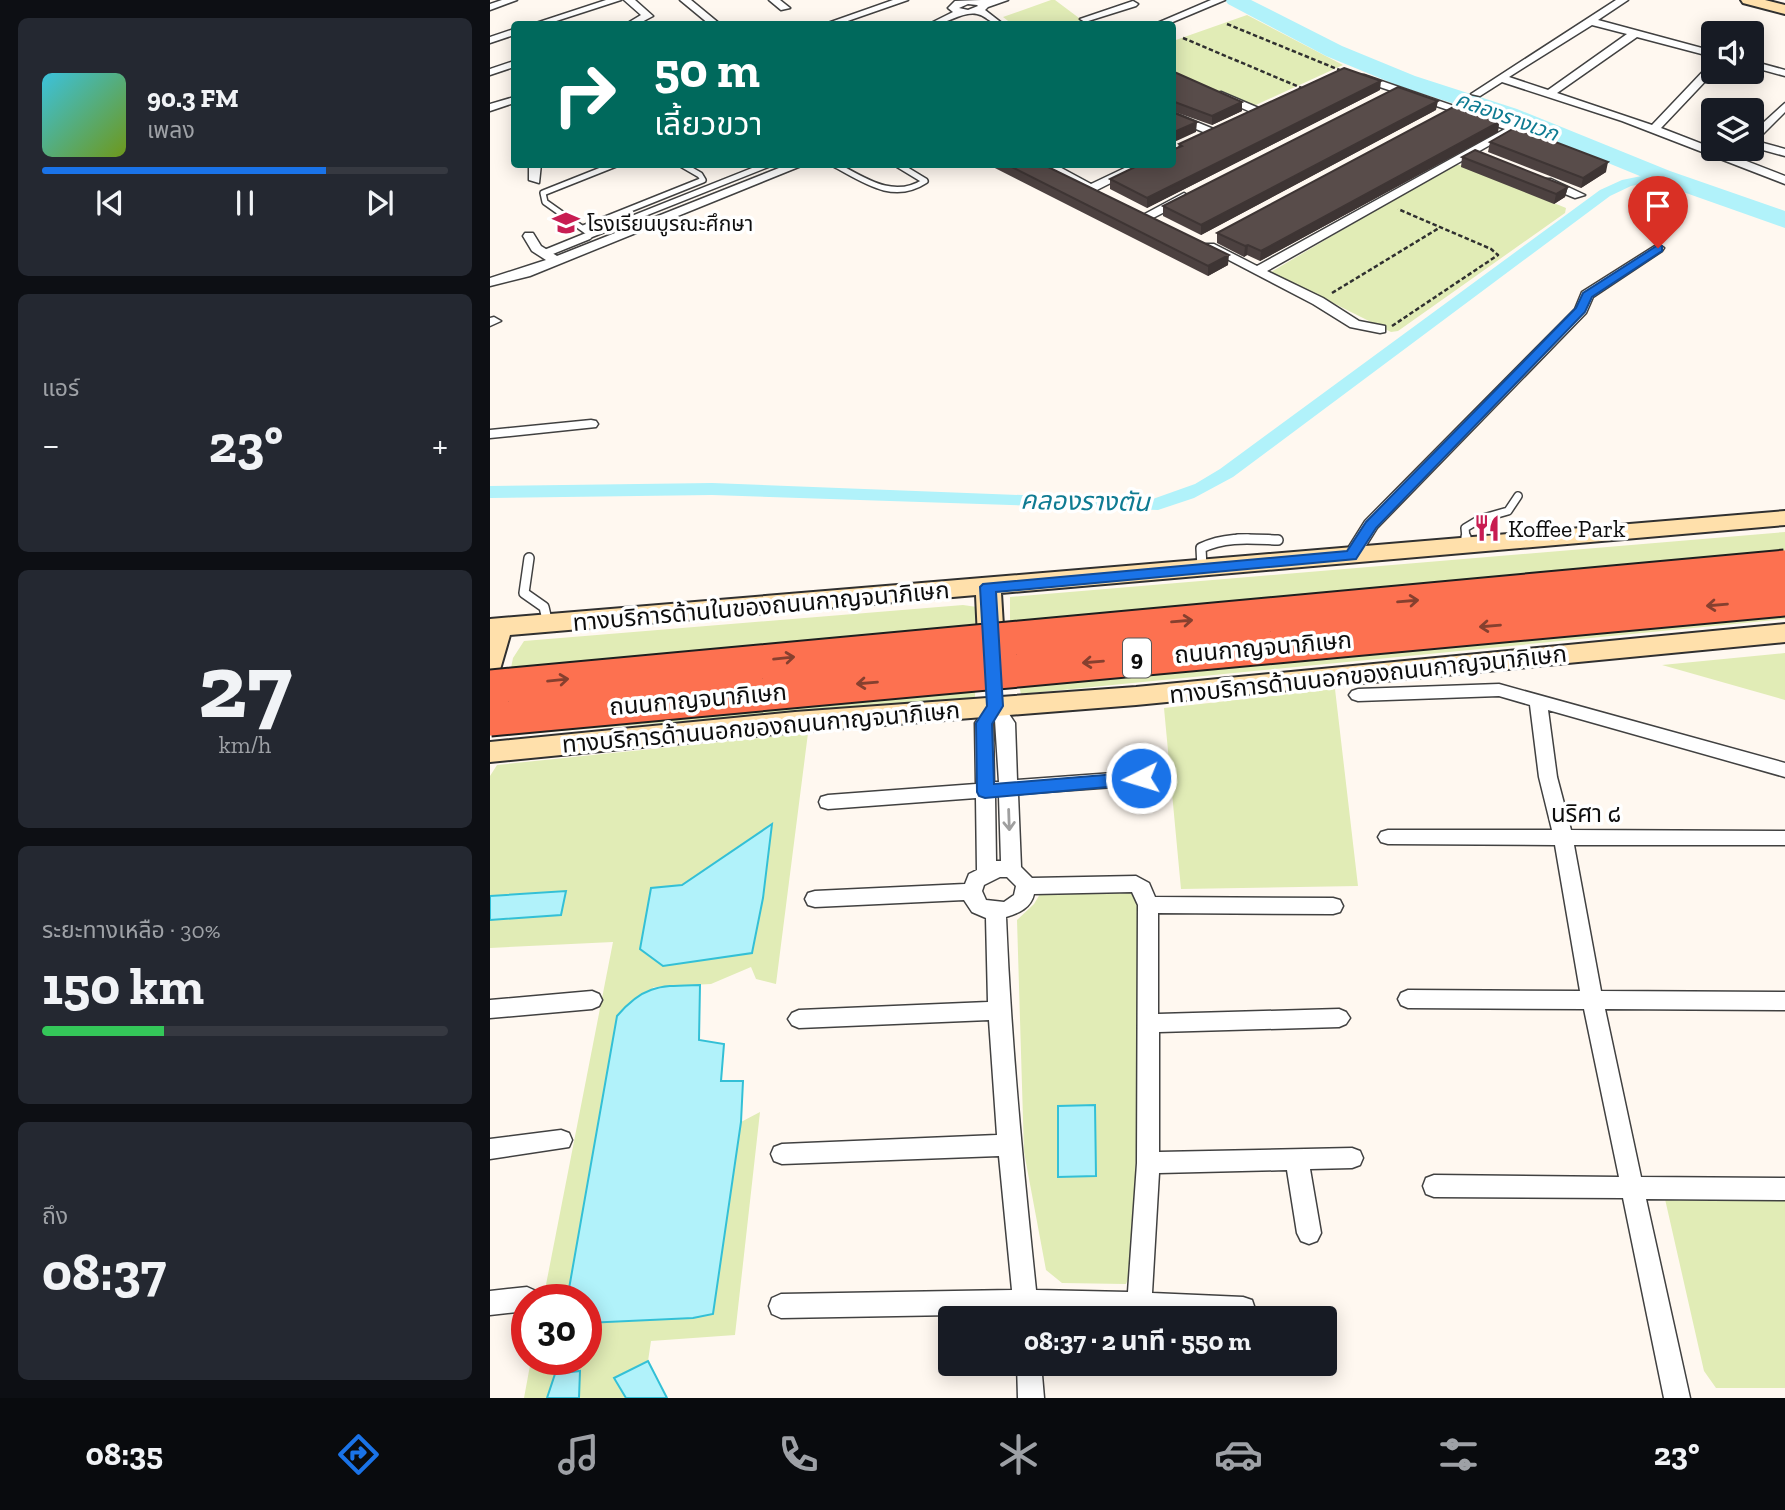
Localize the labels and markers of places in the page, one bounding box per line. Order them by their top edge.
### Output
pin [1628,176,1688,248]
school or university icon: โรงเรียนบูรณะศึกษา [551,208,581,238]
place label: โรงเรียนบูรณะศึกษา [587,211,753,237]
restaurant icon: Koffee Park [1472,513,1502,543]
place label: Koffee Park [1508,514,1626,543]

